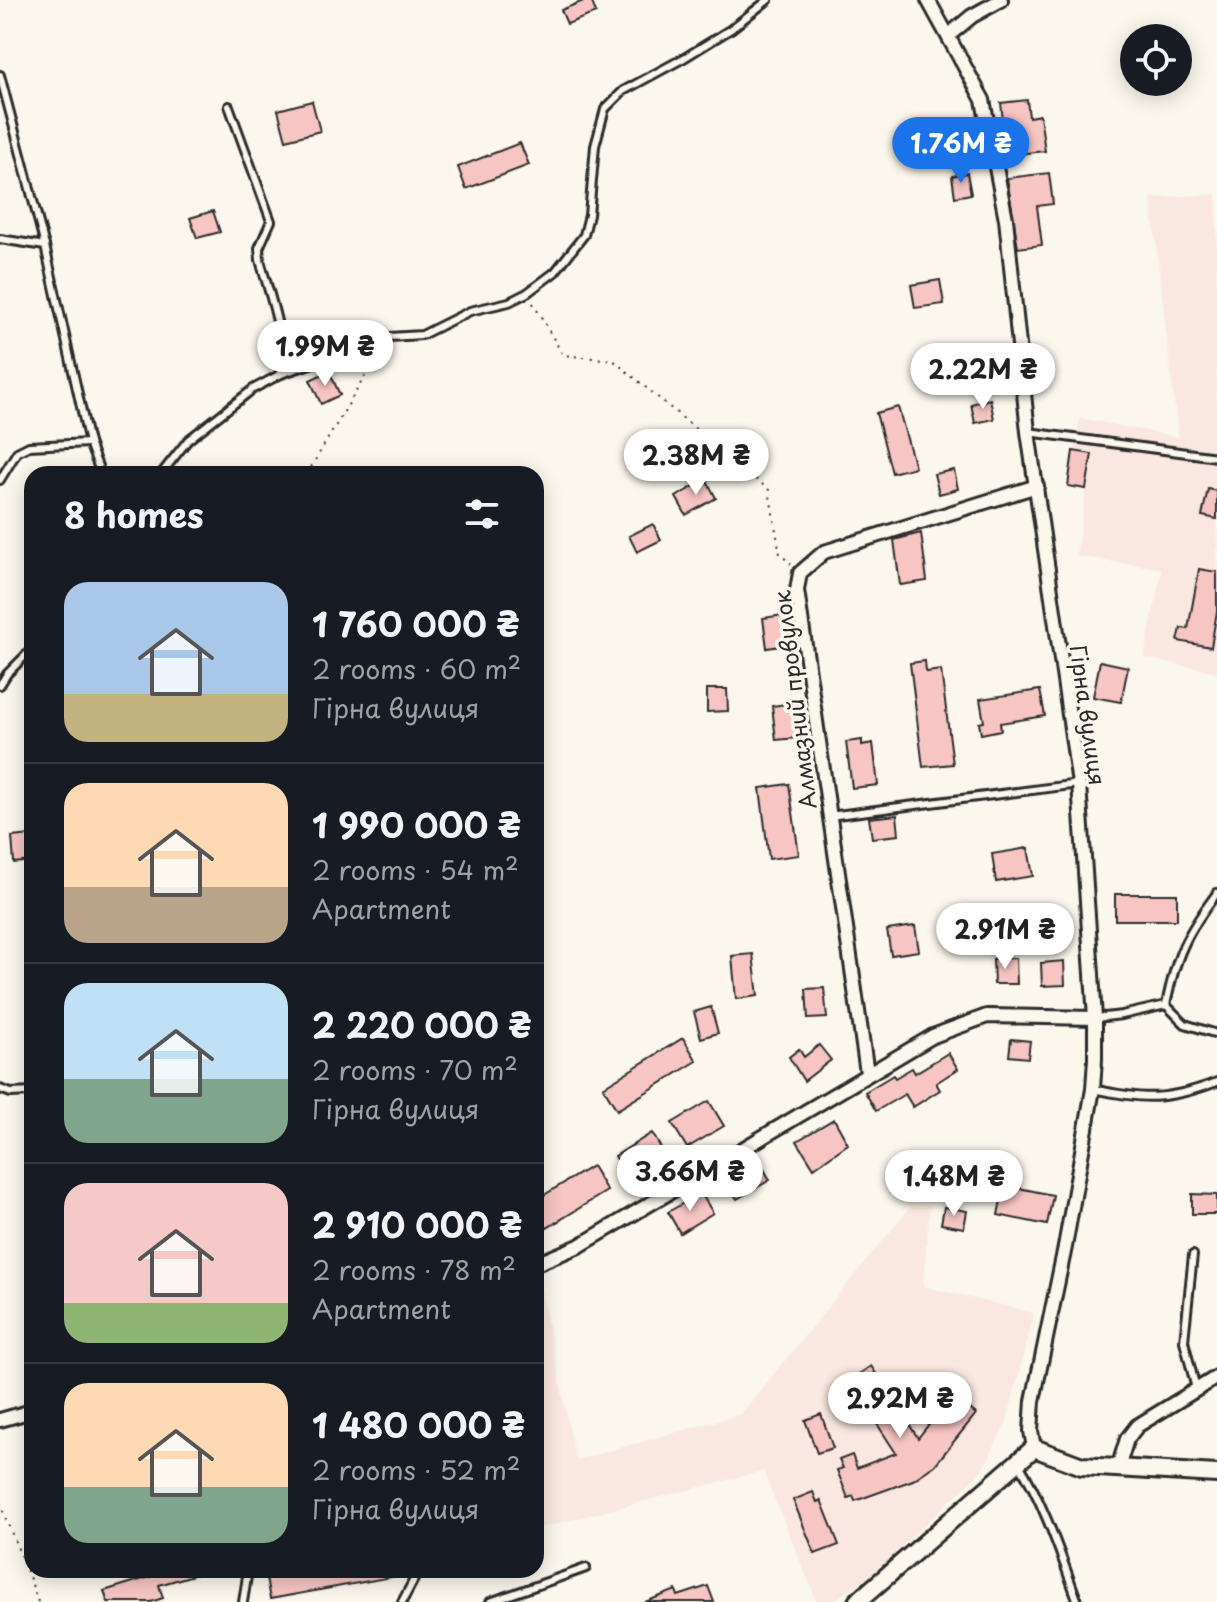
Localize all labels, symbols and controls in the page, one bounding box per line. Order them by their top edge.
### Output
map controls [1120,24,1192,96]
button: locate [1120,24,1192,96]
pin: 1.76M ₴ [887,117,1035,185]
text: 1.76M ₴ [910,123,1012,162]
pin: 1.99M ₴ [251,320,399,388]
text: 1.99M ₴ [275,326,375,365]
pin: 2.22M ₴ [909,343,1057,411]
text: 2.22M ₴ [928,349,1038,388]
pin: 2.38M ₴ [622,429,770,497]
text: 2.38M ₴ [642,435,750,474]
text: 8 homes [64,488,204,540]
icon: filters [460,492,504,536]
street label: Алмазний провулок [764,588,824,811]
text: 1 760 000 ₴ [312,597,519,649]
icon: home [128,614,224,710]
street label: Гірна вулиця [1063,643,1115,787]
text: 2 rooms · 60 m² [312,649,521,688]
text: Гірна вулиця [312,688,479,727]
text: 1 990 000 ₴ [312,798,521,850]
icon: home [128,815,224,911]
text: 2 rooms · 54 m² [312,850,519,889]
text: Apartment [312,889,451,928]
pin: 2.91M ₴ [931,903,1079,971]
text: 2.91M ₴ [954,909,1056,948]
text: 2 220 000 ₴ [312,998,531,1050]
icon: home [128,1015,224,1111]
text: 2 rooms · 70 m² [312,1050,518,1089]
text: Гірна вулиця [312,1089,479,1128]
pin: 3.66M ₴ [616,1145,764,1213]
pin: 1.48M ₴ [880,1150,1028,1218]
text: 3.66M ₴ [635,1151,745,1190]
text: 1.48M ₴ [903,1156,1005,1195]
text: 2 910 000 ₴ [312,1198,522,1250]
icon: home [128,1215,224,1311]
text: 2 rooms · 78 m² [312,1250,516,1289]
text: Apartment [312,1289,451,1328]
pin: 2.92M ₴ [826,1372,974,1440]
text: 2.92M ₴ [846,1378,954,1417]
text: 1 480 000 ₴ [312,1398,525,1450]
icon: home [128,1415,224,1511]
text: 2 rooms · 52 m² [312,1450,520,1489]
text: Гірна вулиця [312,1489,479,1528]

